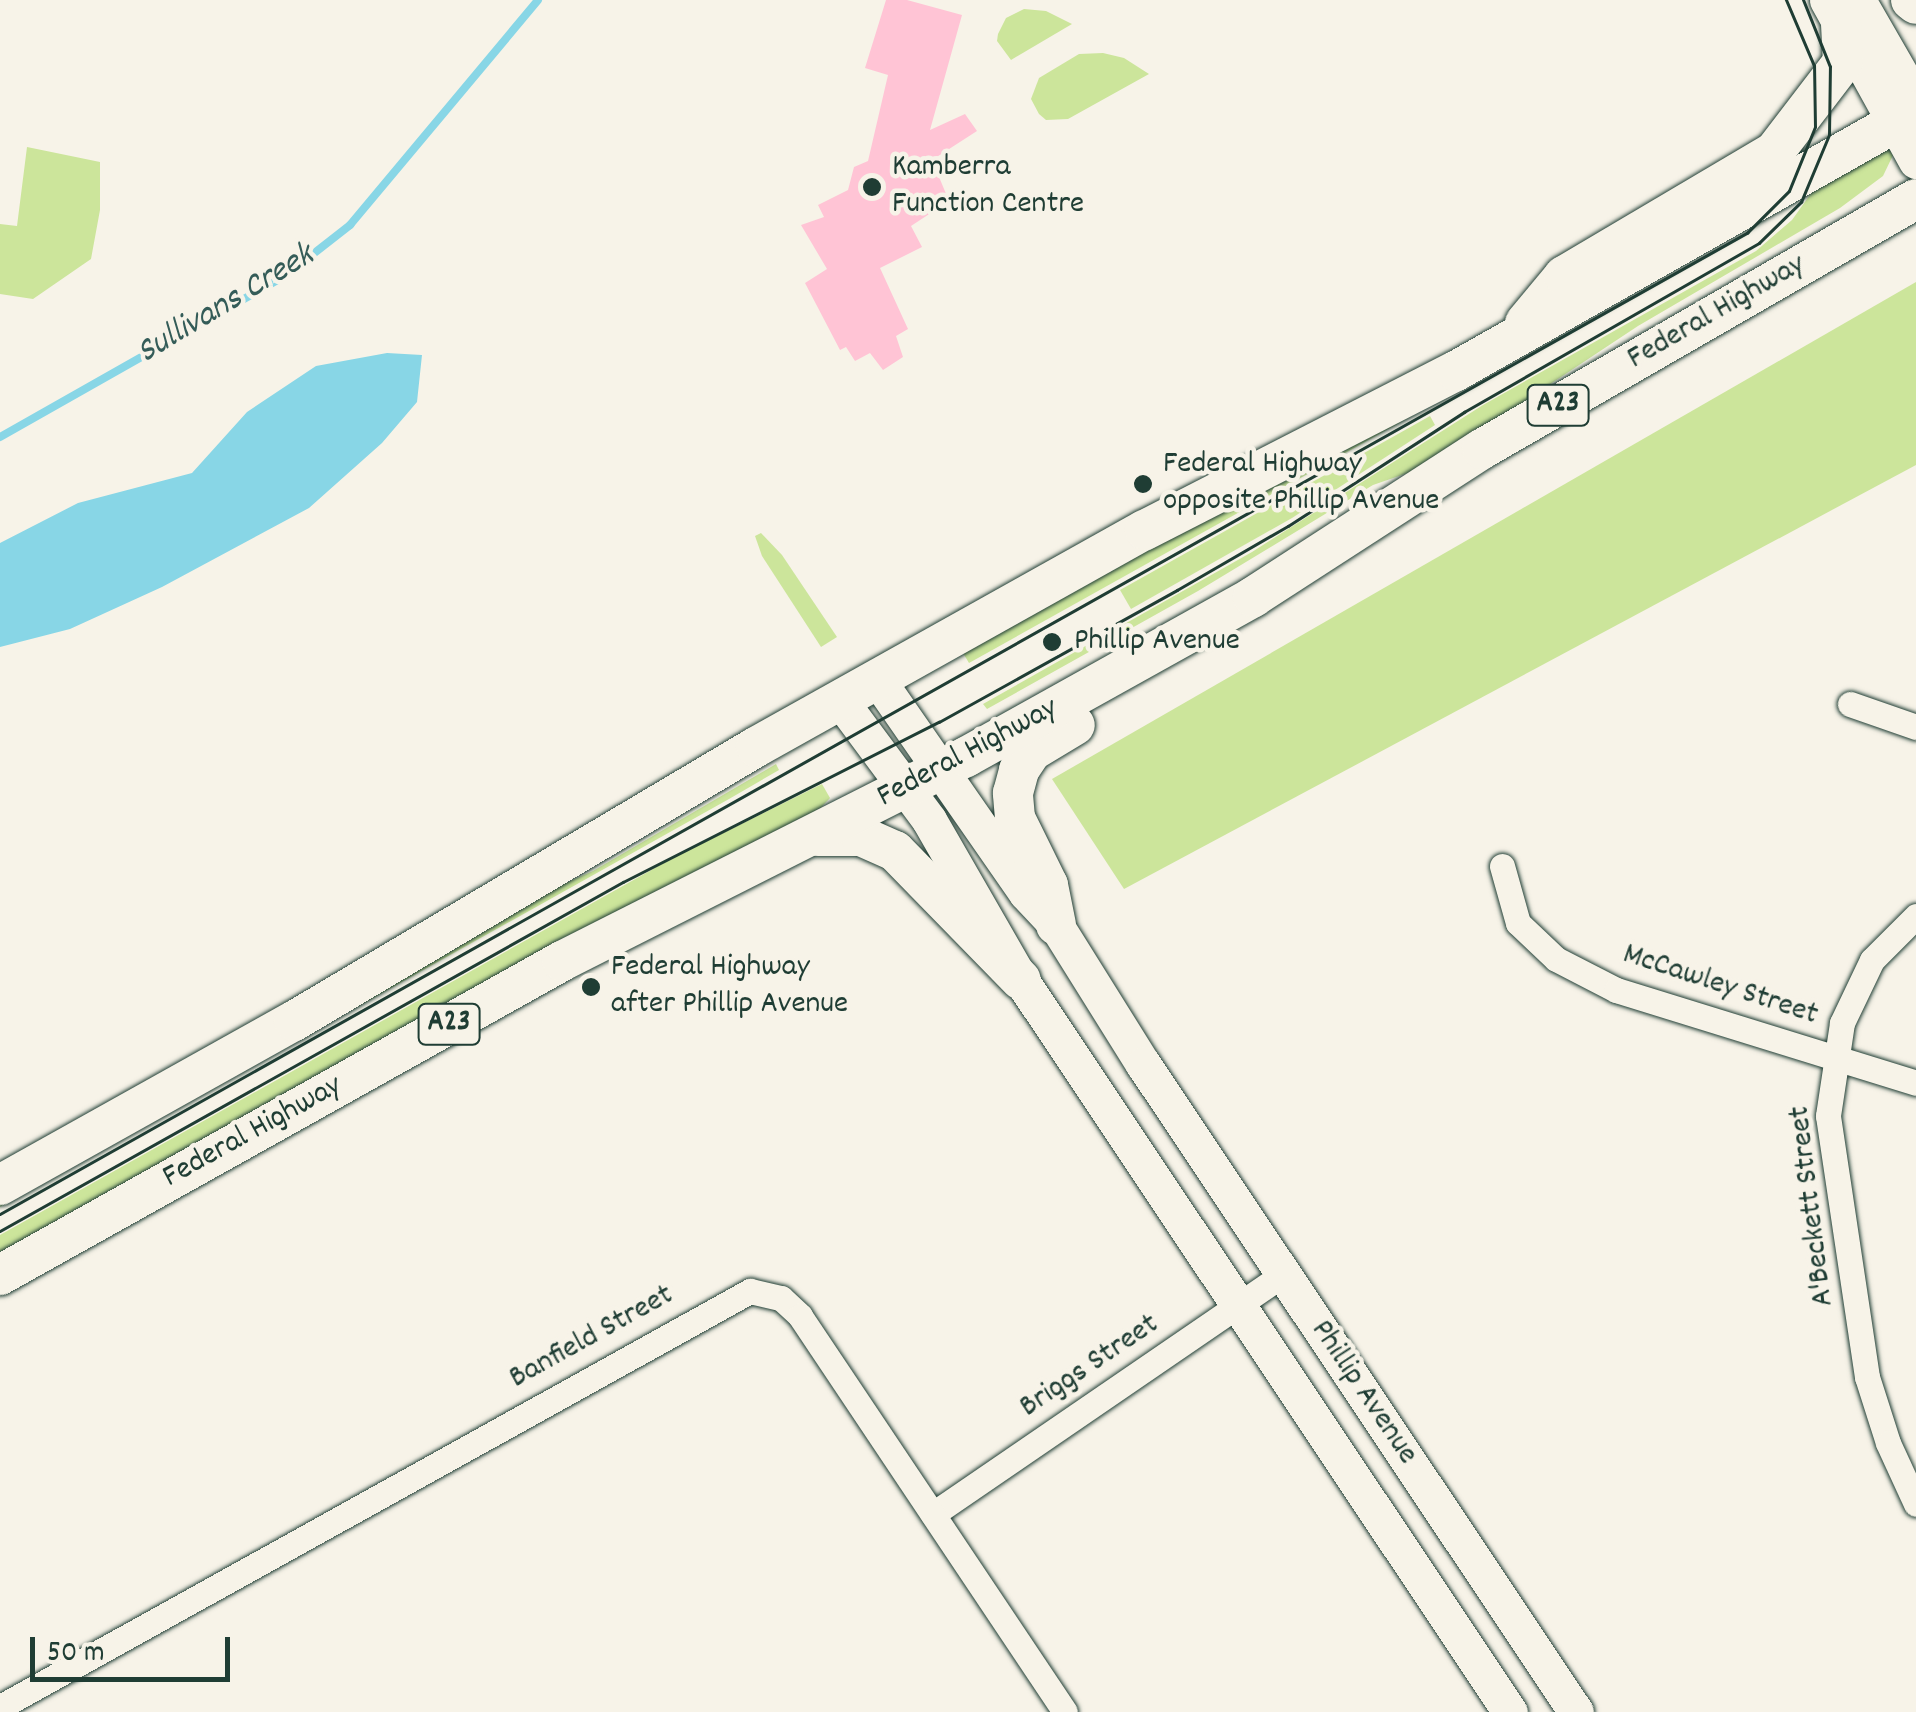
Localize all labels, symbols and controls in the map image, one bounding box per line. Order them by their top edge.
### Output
place label: Kamberra Function Centre [892,150,1084,225]
marker: Kamberra Function Centre [861,176,883,198]
water label: Sullivans Creek [130,236,322,374]
street label: Federal Highway [1621,247,1813,379]
road number: A23 [1526,380,1590,430]
place label: Federal Highway opposite Phillip Avenue [1163,447,1439,522]
marker: Federal Highway opposite Phillip Avenue [1132,473,1154,495]
place label: Phillip Avenue [1074,623,1240,661]
marker: Phillip Avenue [1039,629,1065,655]
street label: Federal Highway [871,690,1065,818]
street label: McCawley Street [1618,936,1822,1036]
place label: Federal Highway after Phillip Avenue [611,950,848,1025]
marker: Federal Highway after Phillip Avenue [580,976,602,998]
road number: A23 [416,999,482,1049]
street label: Federal Highway [157,1068,349,1198]
street label: A'Beckett Street [1782,1104,1844,1308]
street label: Banfield Street [503,1277,681,1399]
street label: Briggs Street [1013,1306,1167,1428]
street label: Phillip Avenue [1301,1314,1425,1472]
scale bar [35,1617,235,1679]
text: 50 m [47,1633,105,1676]

